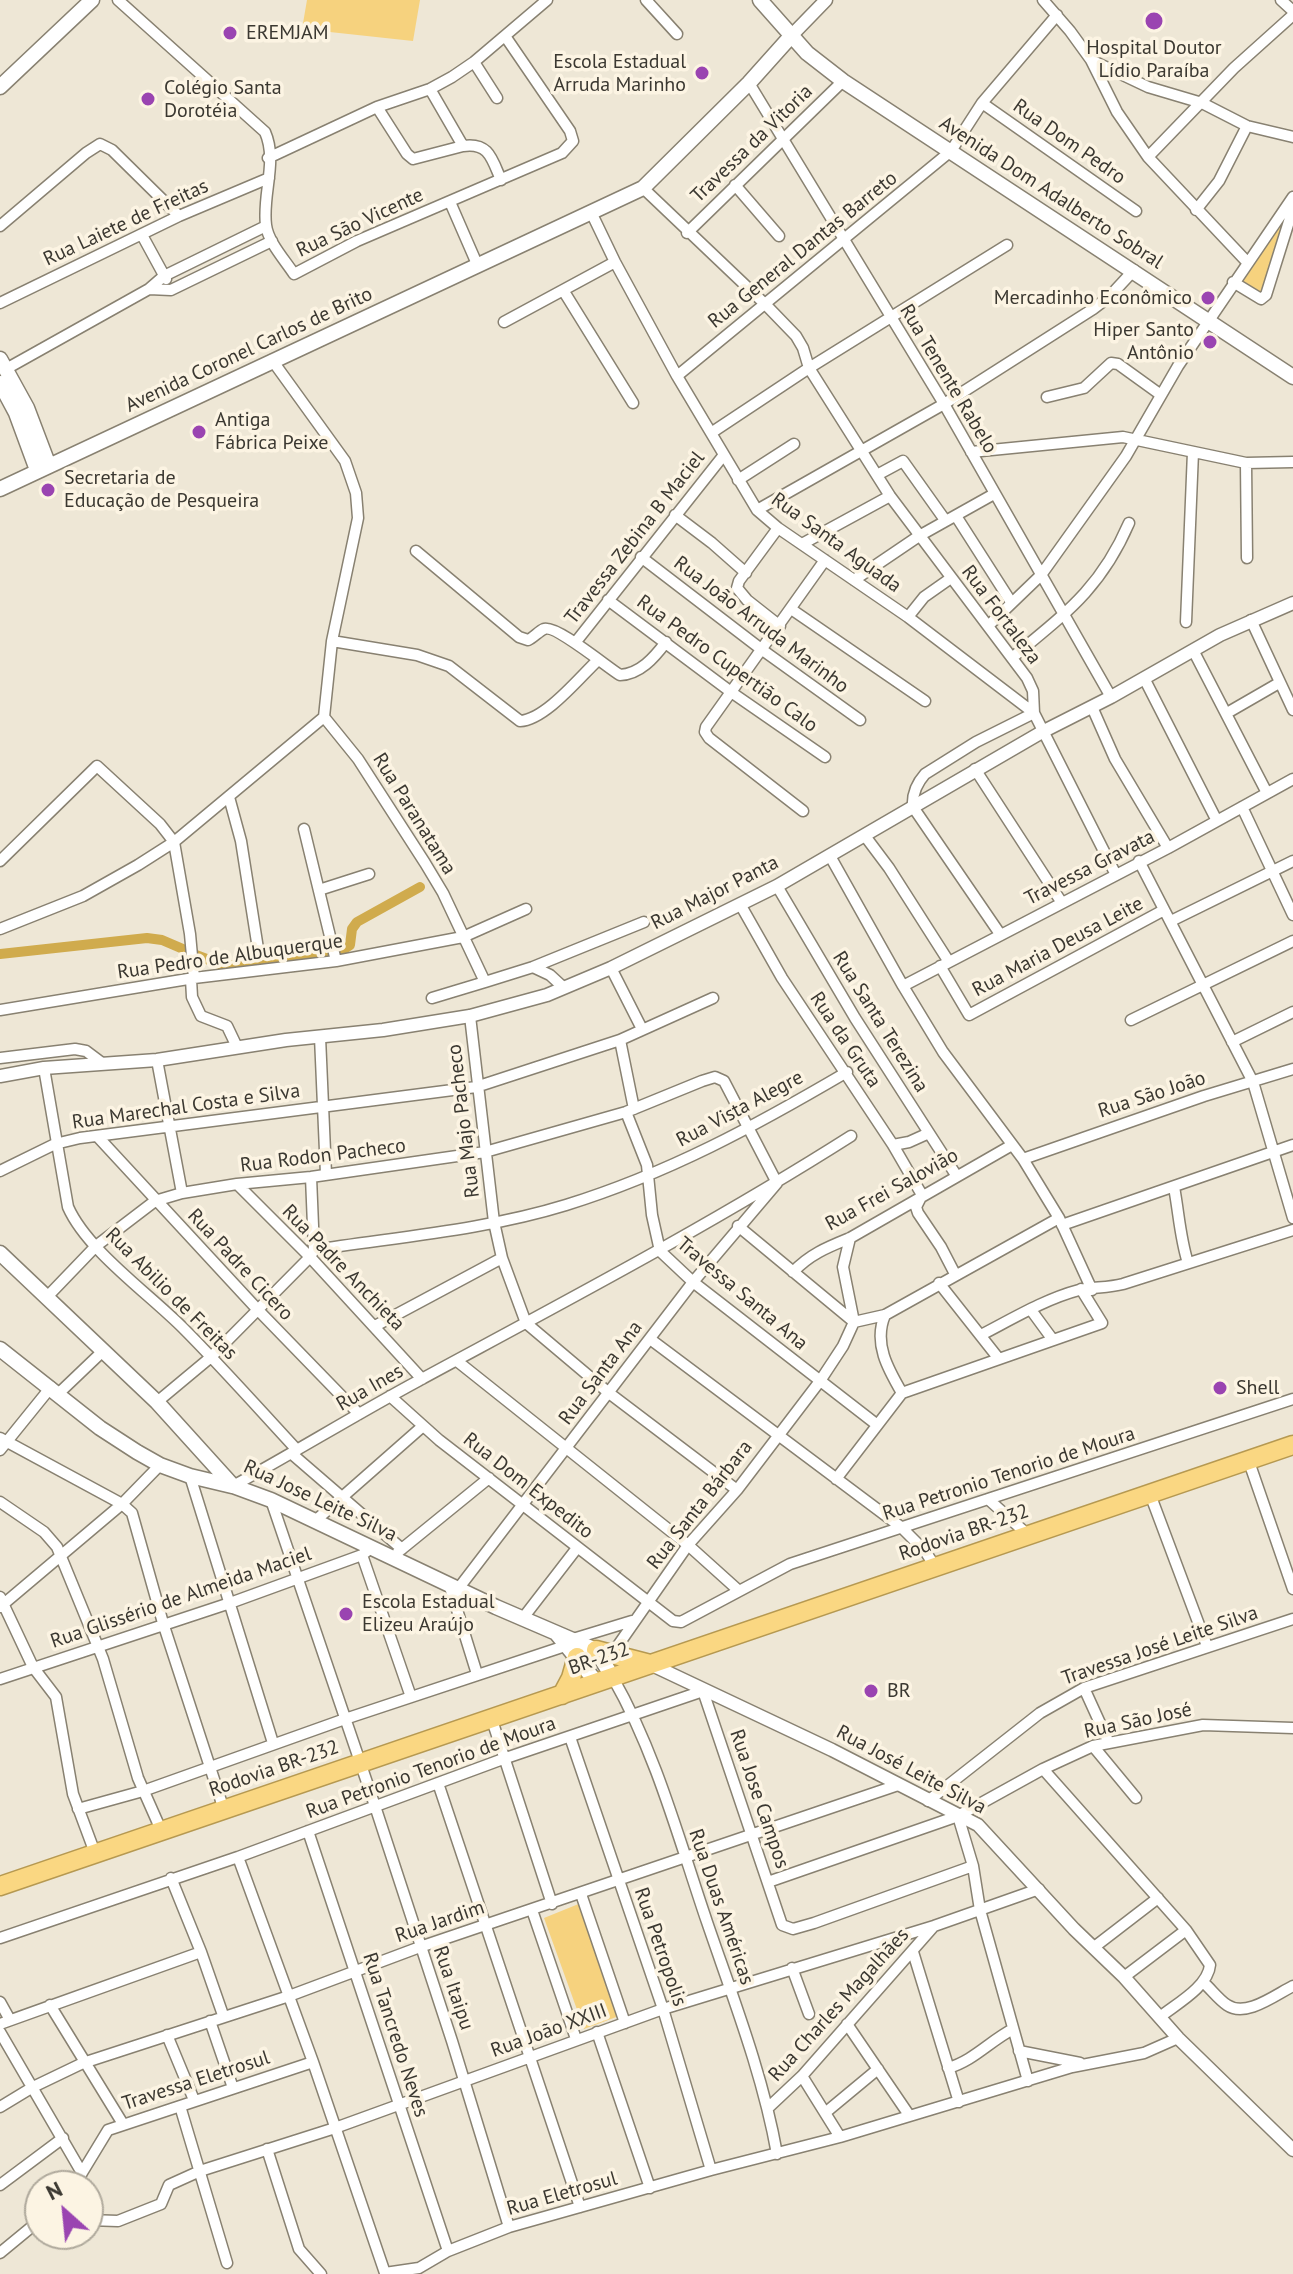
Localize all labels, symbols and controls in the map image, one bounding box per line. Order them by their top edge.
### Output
marker: Hospital Doutor Lídio Paraíba [1143,10,1165,32]
place label: EREMJAM [246,21,328,45]
marker: EREMJAM [221,24,239,42]
place label: Hospital Doutor Lídio Paraíba [1086,36,1222,83]
place label: Escola Estadual Arruda Marinho [553,50,686,97]
marker: Escola Estadual Arruda Marinho [693,64,711,82]
place label: Colégio Santa Dorotéia [164,76,282,123]
street label: Travessa da Vitoria [686,80,818,208]
marker: Colégio Santa Dorotéia [139,90,157,108]
street label: Rua Dom Pedro [1008,94,1130,190]
street label: Avenida Dom Adalberto Sobral [935,112,1167,274]
street label: Rua General Dantas Barreto [704,166,902,334]
street label: Rua Laiete de Freitas [40,174,212,272]
street label: Rua São Vicente [293,183,427,263]
street label: Avenida Coronel Carlos de Brito [122,282,376,418]
place label: Mercadinho Econômico [994,286,1192,310]
marker: Mercadinho Econômico [1199,289,1217,307]
street label: Rua Tenente Rabelo [894,300,1002,458]
place label: Hiper Santo Antônio [1093,318,1194,365]
marker: Hiper Santo Antônio [1201,333,1219,351]
place label: Antiga Fábrica Peixe [215,408,328,455]
marker: Antiga Fábrica Peixe [190,423,208,441]
street label: Travessa Zebina B Maciel [560,447,710,629]
place label: Secretaria de Educação de Pesqueira [64,466,259,513]
marker: Secretaria de Educação de Pesqueira [39,481,57,499]
street label: Rua Santa Aguada [766,488,906,598]
street label: Rua João Arruda Marinho [669,551,853,699]
street label: Rua Fortaleza [956,561,1046,669]
street label: Rua Pedro Cupertião Calo [632,590,822,738]
street label: Rua Paranatama [367,749,461,879]
street label: Travessa Gravata [1021,825,1159,911]
street label: Rua Major Panta [647,851,783,935]
street label: Rua Maria Deusa Leite [968,892,1148,1002]
street label: Rua Pedro de Albuquerque [116,929,344,985]
street label: Rua Santa Terezina [827,947,933,1097]
street label: Rua da Gruta [804,988,886,1092]
street label: Rua Majo Pacheco [443,1043,485,1199]
street label: Rua Vista Alegre [673,1066,807,1152]
street label: Rua São João [1095,1066,1209,1124]
street label: Rua Marechal Costa e Silva [70,1079,302,1135]
street label: Rua Rodon Pacheco [239,1134,407,1178]
street label: Rua Frei Salovião [821,1144,963,1236]
street label: Rua Padre Anchieta [277,1200,409,1336]
street label: Rua Padre Cicero [182,1204,298,1326]
street label: Rua Abilio de Freitas [100,1223,242,1365]
street label: Travessa Santa Ana [672,1232,812,1356]
street label: Rua Santa Ana [554,1316,648,1430]
street label: Rua Ines [332,1359,408,1417]
place label: Shell [1236,1376,1279,1400]
marker: Shell [1211,1379,1229,1397]
street label: Rua Petronio Tenorio de Moura [880,1422,1138,1526]
street label: Rua Dom Expedito [458,1428,598,1544]
street label: Rua Santa Bárbara [642,1436,758,1574]
street label: Rua Jose Leite Silva [240,1455,400,1547]
street label: Rodovia BR-232 [896,1500,1032,1566]
street label: Rua Glissério de Almeida Maciel [48,1542,314,1654]
place label: Escola Estadual Elizeu Araújo [362,1590,495,1637]
street label: Travessa José Leite Silva [1059,1601,1261,1691]
marker: Escola Estadual Elizeu Araújo [337,1605,355,1623]
street label: BR-232 [565,1637,633,1681]
place label: BR [887,1679,911,1703]
marker: BR [862,1682,880,1700]
street label: Rua São José [1082,1698,1194,1744]
street label: Rua Petronio Tenorio de Moura [303,1712,559,1824]
street label: Rua José Leite Silva [832,1720,990,1820]
street label: Rua Jose Campos [724,1726,794,1872]
street label: Rodovia BR-232 [206,1736,342,1802]
street label: Rua Duas Américas [683,1826,759,1988]
street label: Rua Petropolis [628,1885,692,2009]
street label: Rua Jardim [392,1896,488,1948]
street label: Rua Charles Magalhães [764,1923,914,2087]
street label: Rua Itaipu [427,1943,479,2033]
street label: Rua Tancredo Neves [357,1950,433,2120]
street label: Rua João XXIII [488,1999,610,2063]
street label: Travessa Eletrosul [119,2046,273,2116]
street label: Rua Eletrosul [504,2167,620,2221]
north arrow [24,2170,104,2250]
text: N [41,2175,67,2206]

